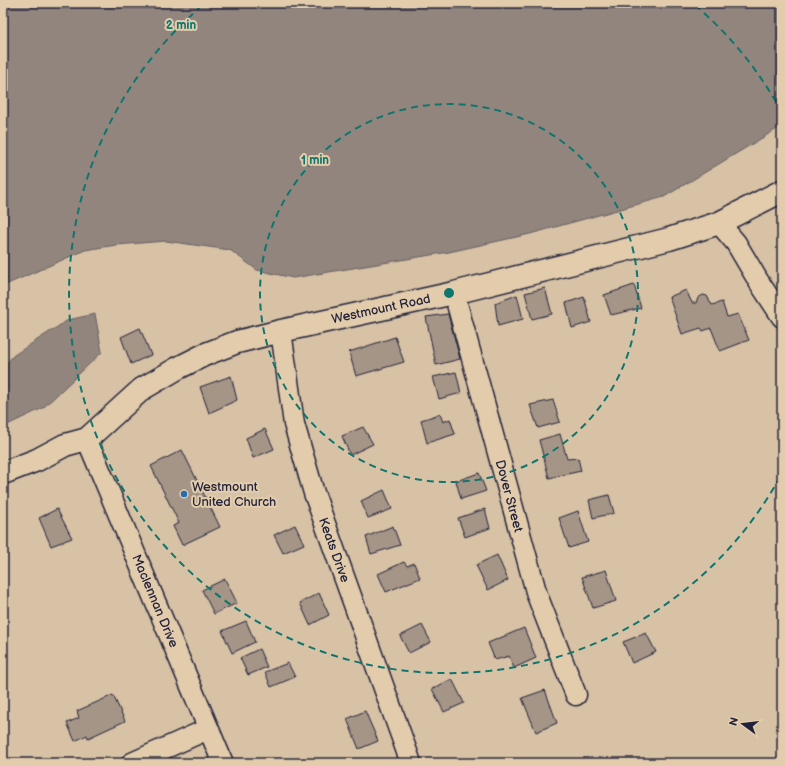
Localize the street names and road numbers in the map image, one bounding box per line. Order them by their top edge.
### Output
street label: Westmount Road [330,291,432,327]
street label: Dover Street [492,458,526,534]
street label: Keats Drive [315,515,353,585]
street label: Maclennan Drive [128,552,182,650]

